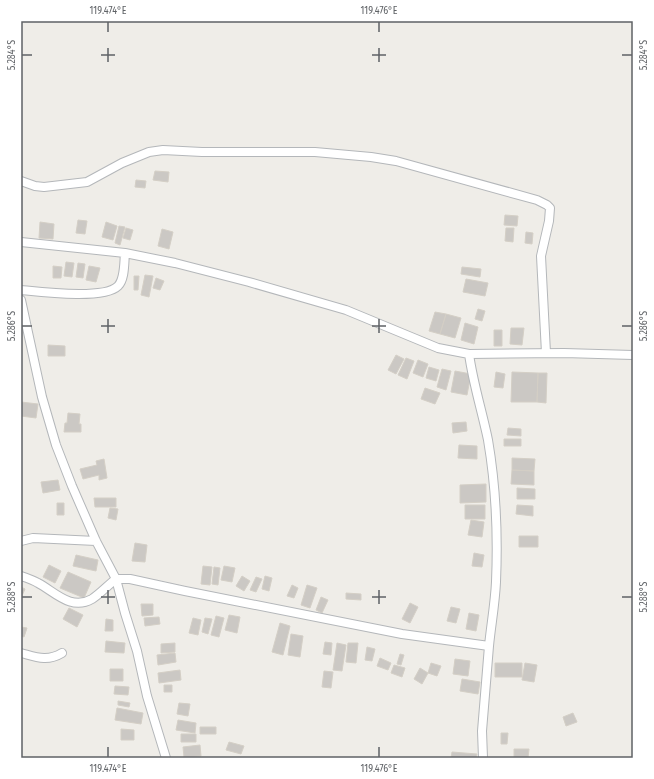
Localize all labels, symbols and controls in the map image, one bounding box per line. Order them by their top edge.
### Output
text: 119.474°E [90,5,127,17]
text: 119.476°E [360,5,398,17]
text: 5.284°S [6,40,18,70]
text: 5.284°S [638,40,650,70]
text: 5.286°S [6,311,18,341]
text: 5.286°S [638,311,650,341]
text: 5.288°S [6,582,18,612]
text: 5.288°S [638,582,650,612]
text: 119.474°E [90,763,127,775]
text: 119.476°E [360,763,398,775]

